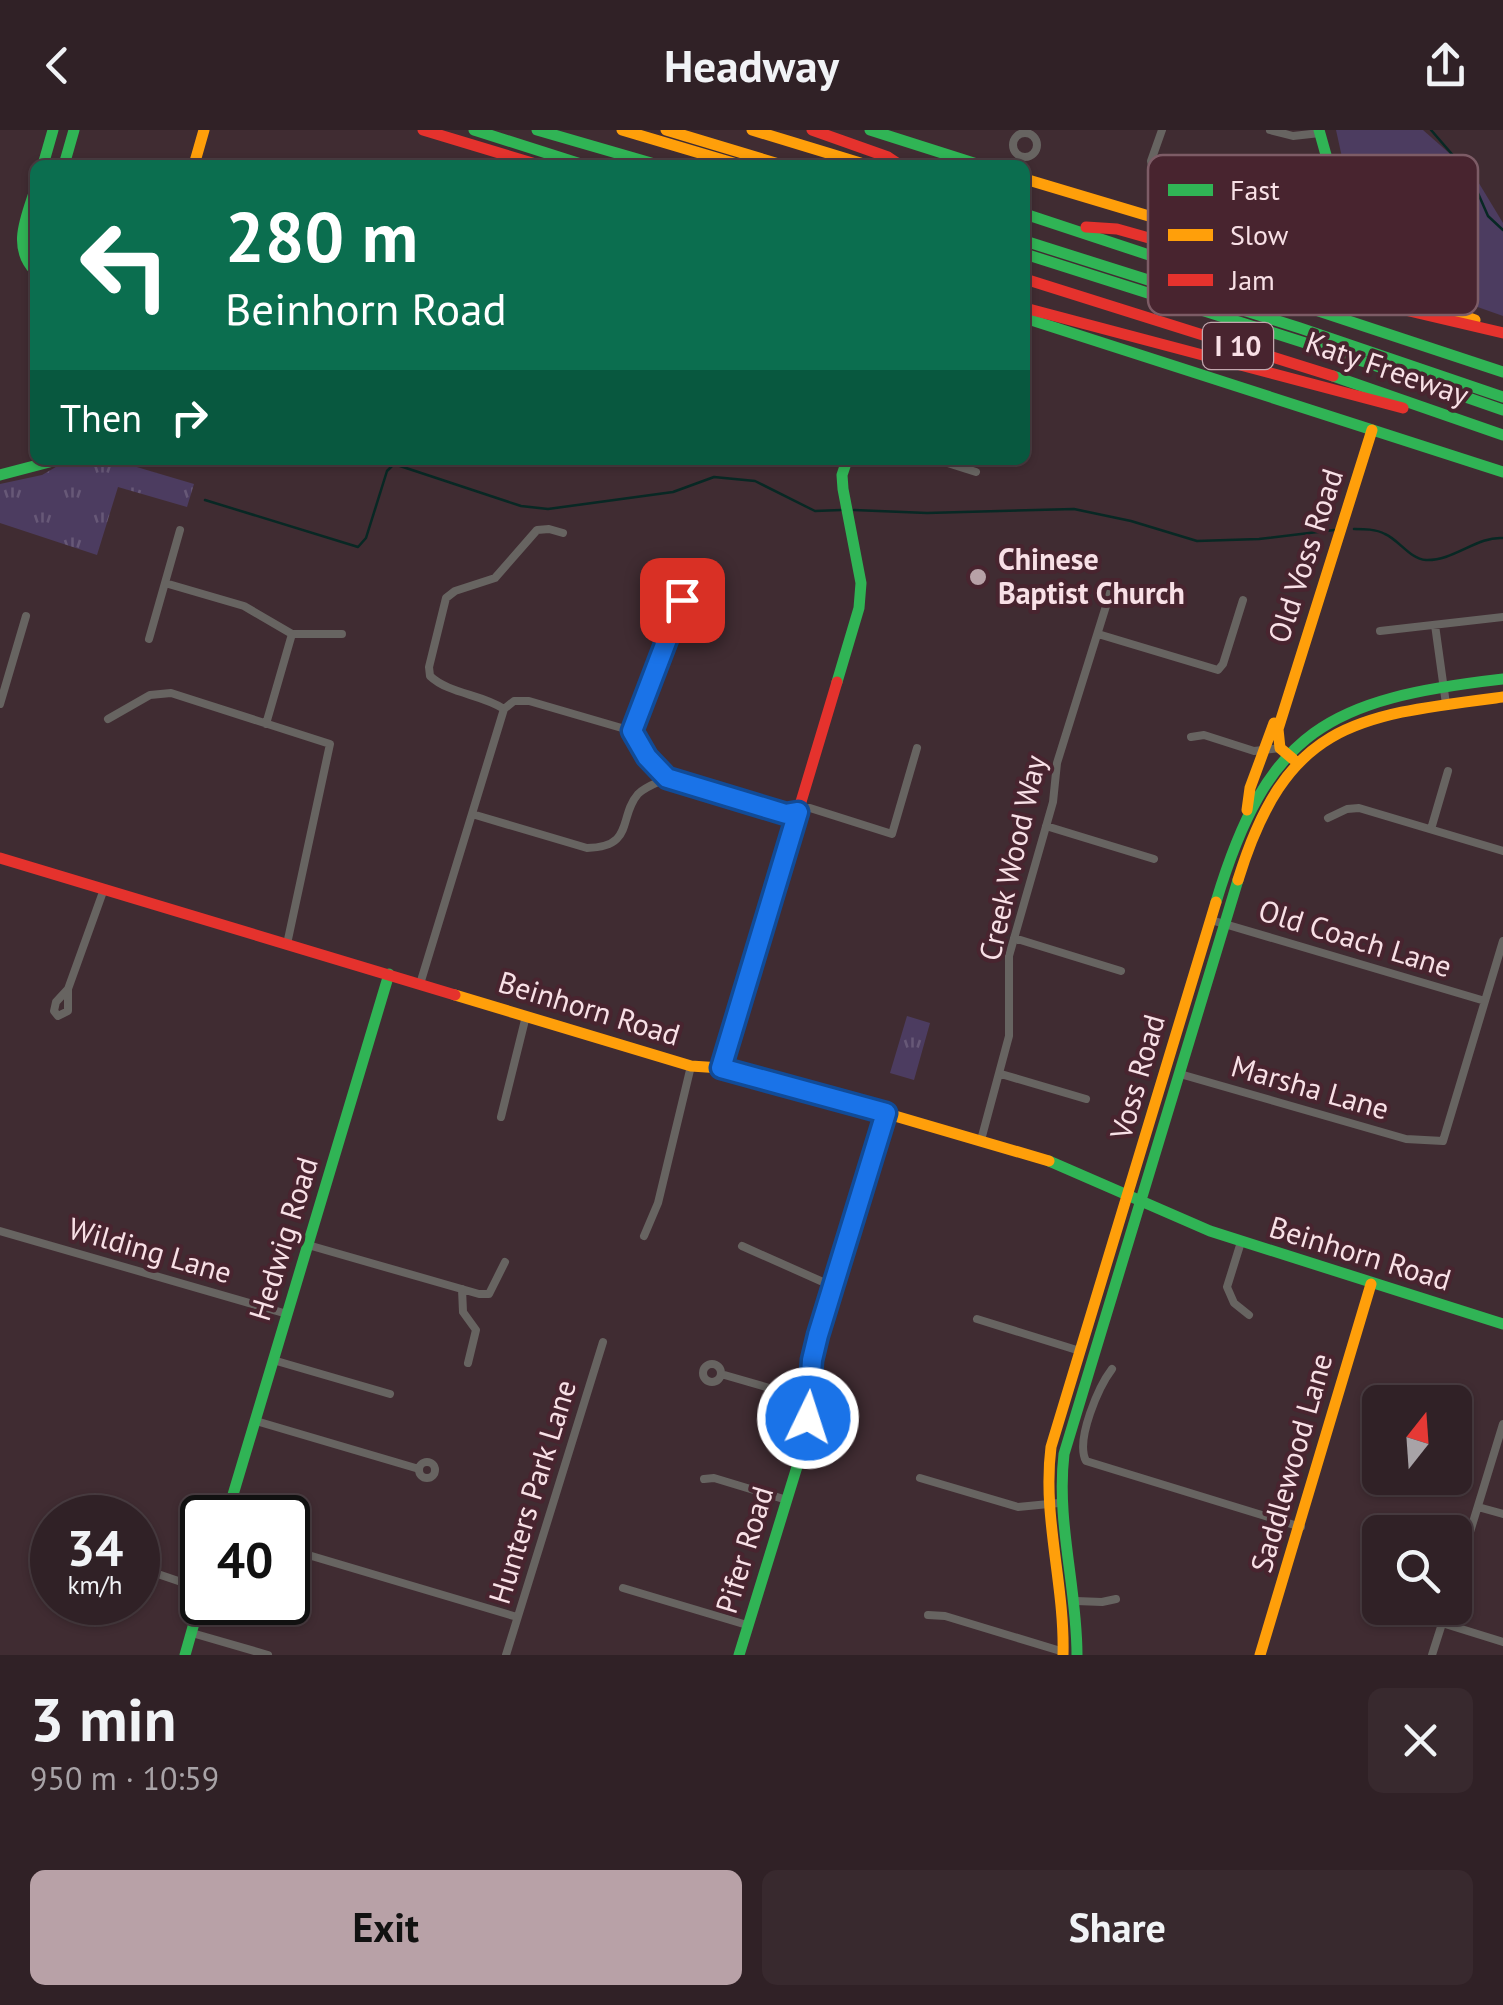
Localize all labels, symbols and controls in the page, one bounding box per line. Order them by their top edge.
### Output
text: Headway [664,36,839,94]
icon: back [30,38,85,93]
icon: share [1418,38,1473,93]
legend [1148,155,1478,315]
text: Fast [1230,171,1280,208]
text: 280 m [225,191,418,281]
icon: left [60,200,190,330]
text: Slow [1230,216,1289,253]
text: Jam [1229,261,1275,298]
text: Beinhorn Road [225,279,507,337]
street label: Katy Freeway [1301,321,1474,414]
road number: I 10 [1203,323,1273,369]
icon: right [162,390,217,445]
text: Then [60,393,142,442]
street label: Old Voss Road [1258,464,1351,647]
place label: Chinese Baptist Church [998,539,1185,612]
pin [640,558,725,643]
marker: Chinese Baptist Church [967,566,989,588]
icon: arrive [655,573,710,628]
street label: Creek Wood Way [969,751,1054,964]
street label: Old Coach Lane [1254,890,1457,985]
street label: Beinhorn Road [494,961,685,1054]
street label: Voss Road [1100,1010,1173,1145]
street label: Marsha Lane [1227,1045,1394,1128]
street label: Hedwig Road [239,1152,326,1325]
street label: Beinhorn Road [1265,1206,1456,1299]
street label: Wilding Lane [64,1208,236,1291]
street label: Saddlewood Lane [1241,1348,1340,1577]
position arrow [756,1366,860,1470]
street label: Hunters Park Lane [479,1375,584,1608]
north arrow [1362,1385,1472,1495]
map controls [1362,1385,1472,1625]
street label: Pifer Road [706,1481,781,1618]
speed limit sign: 40 [180,1495,310,1625]
text: 34 [67,1515,123,1580]
button: search [1362,1515,1472,1625]
text: km/h [68,1569,122,1601]
text: 3 min [30,1680,176,1758]
button: close [1368,1688,1473,1793]
text: 950 m · 10:59 [30,1757,219,1799]
button: Exit [30,1870,742,1985]
button: Share [762,1870,1473,1985]

